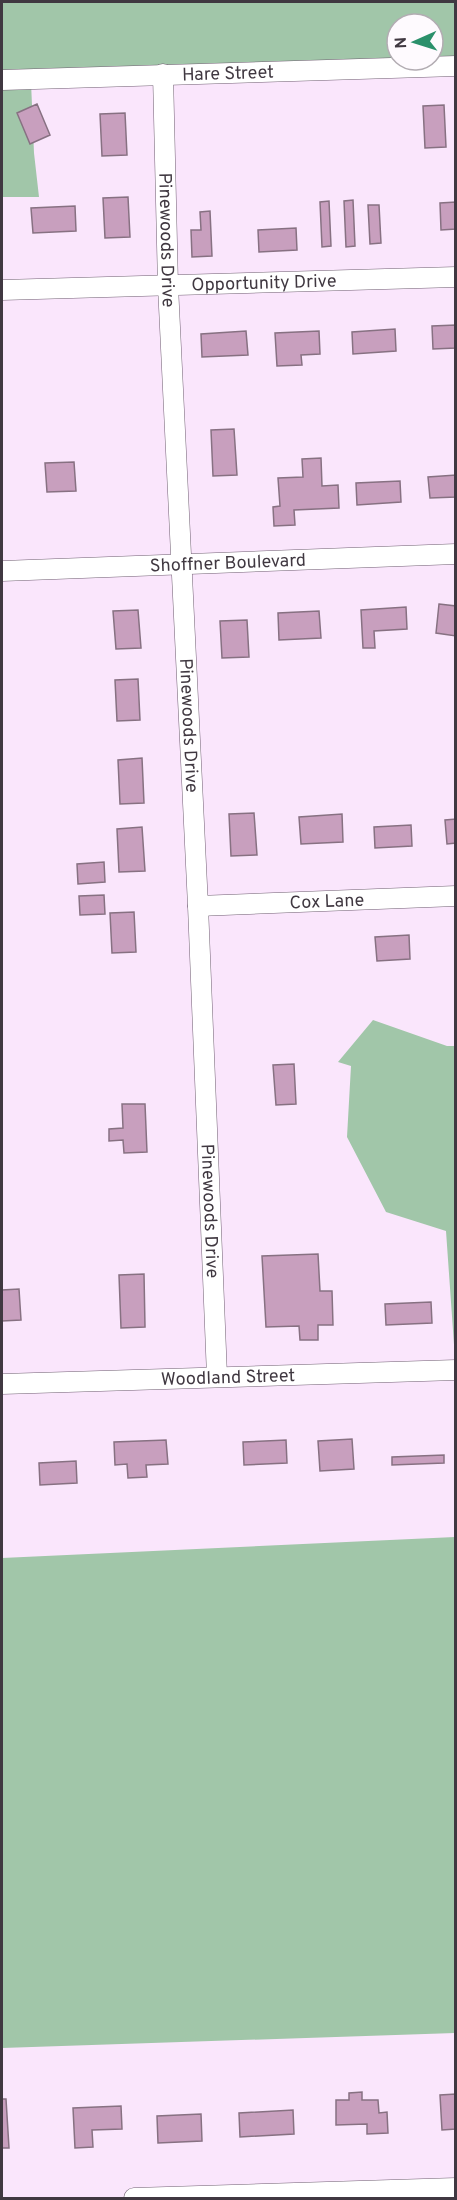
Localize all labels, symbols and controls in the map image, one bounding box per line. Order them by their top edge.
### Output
north arrow [385,12,445,72]
text: N [392,36,412,49]
street label: Hare Street [182,62,274,87]
street label: Pinewoods Drive [152,172,179,308]
street label: Opportunity Drive [191,270,337,298]
street label: Shoffner Boulevard [149,550,306,578]
street label: Pinewoods Drive [173,658,203,793]
street label: Cox Lane [289,890,365,915]
street label: Pinewoods Drive [195,1143,223,1279]
street label: Woodland Street [160,1365,295,1392]

